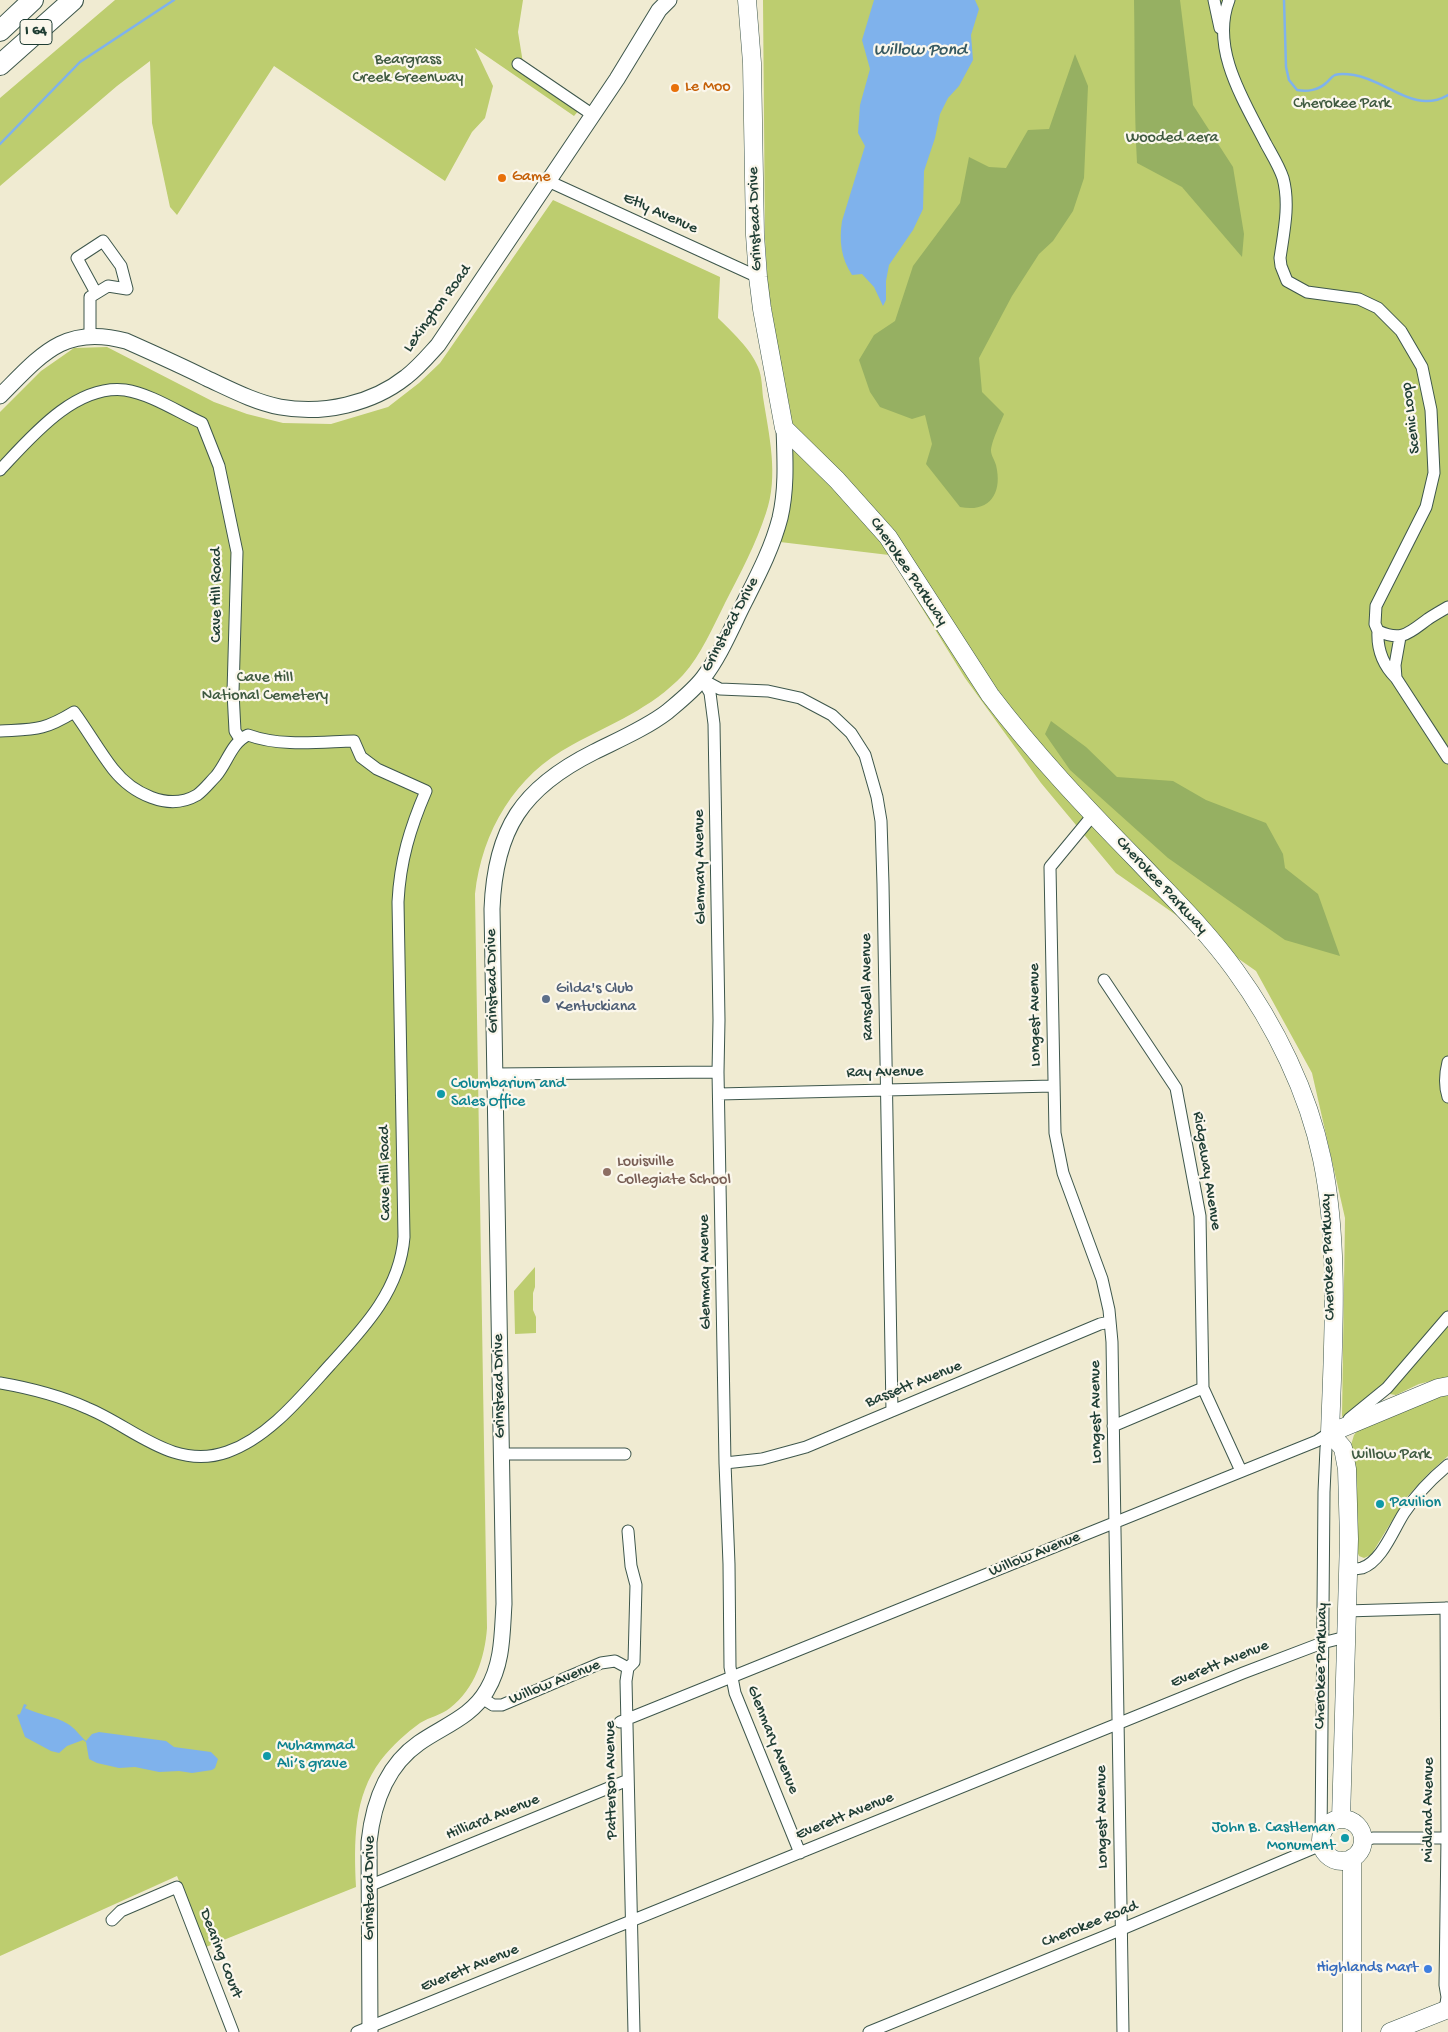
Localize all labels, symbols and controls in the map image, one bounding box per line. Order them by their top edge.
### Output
road number: I 64 [20,20,52,44]
water label: Willow Pond [873,40,967,62]
park label: Beargrass Creek Greenway [353,51,463,89]
place label: Le Moo [685,78,731,98]
marker: Le Moo [669,82,681,94]
park label: Cherokee Park [1293,95,1391,115]
park label: Wooded aera [1126,129,1218,149]
street label: Grinstead Drive [745,166,767,272]
place label: Game [512,168,551,188]
marker: Game [496,172,508,184]
street label: Etly Avenue [620,189,700,239]
street label: Lexington Road [400,261,476,357]
street label: Scenic Loop [1398,381,1426,455]
street label: Cherokee Parkway [865,514,951,630]
street label: Cave Hill Road [208,547,228,643]
street label: Grinstead Drive [698,574,764,676]
park label: Cave Hill National Cemetery [202,669,328,707]
street label: Glenmary Avenue [690,809,712,925]
street label: Cherokee Parkway [1111,833,1211,939]
street label: Grinstead Drive [482,929,504,1033]
street label: Ransdell Avenue [857,933,879,1041]
street label: Longest Avenue [1025,963,1047,1067]
place label: Gilda's Club Kentuckiana [556,980,636,1018]
marker: Gilda's Club Kentuckiana [540,993,552,1005]
street label: Ray Avenue [846,1063,924,1083]
place label: Columbarium and Sales Office [451,1075,565,1113]
marker: Columbarium and Sales Office [435,1088,447,1100]
street label: Ridgeway Avenue [1187,1110,1225,1232]
street label: Cave Hill Road [376,1125,396,1221]
place label: Louisville Collegiate School [617,1153,731,1191]
marker: Louisville Collegiate School [601,1166,613,1178]
street label: Cherokee Parkway [1317,1193,1341,1321]
street label: Glenmary Avenue [695,1214,717,1330]
street label: Grinstead Drive [489,1334,511,1438]
street label: Bassett Avenue [863,1357,965,1413]
street label: Longest Avenue [1086,1360,1108,1464]
park label: Willow Park [1351,1446,1431,1466]
place label: Pavilion [1390,1494,1441,1514]
marker: Pavilion [1374,1498,1386,1510]
street label: Willow Avenue [987,1528,1083,1582]
street label: Cherokee Parkway [1311,1603,1333,1729]
street label: Everett Avenue [1168,1637,1272,1693]
street label: Willow Avenue [507,1656,603,1710]
street label: Glenmary Avenue [742,1683,802,1797]
street label: Patterson Avenue [601,1721,623,1839]
place label: Muhammad Ali’s grave [277,1737,354,1775]
marker: Muhammad Ali’s grave [261,1750,273,1762]
street label: Midland Avenue [1420,1757,1440,1863]
street label: Longest Avenue [1092,1765,1114,1869]
street label: Everett Avenue [793,1789,897,1845]
street label: Hilliard Avenue [444,1791,542,1845]
place label: John B. Castleman Monument [1212,1819,1335,1857]
marker: John B. Castleman Monument [1339,1832,1351,1844]
street label: Grinstead Drive [361,1836,381,1940]
street label: Cherokee Road [1039,1897,1141,1953]
street label: Dearing Court [194,1907,246,2001]
street label: Everett Avenue [418,1941,522,1997]
place label: Highlands Mart [1316,1959,1418,1979]
marker: Highlands Mart [1422,1963,1434,1975]

